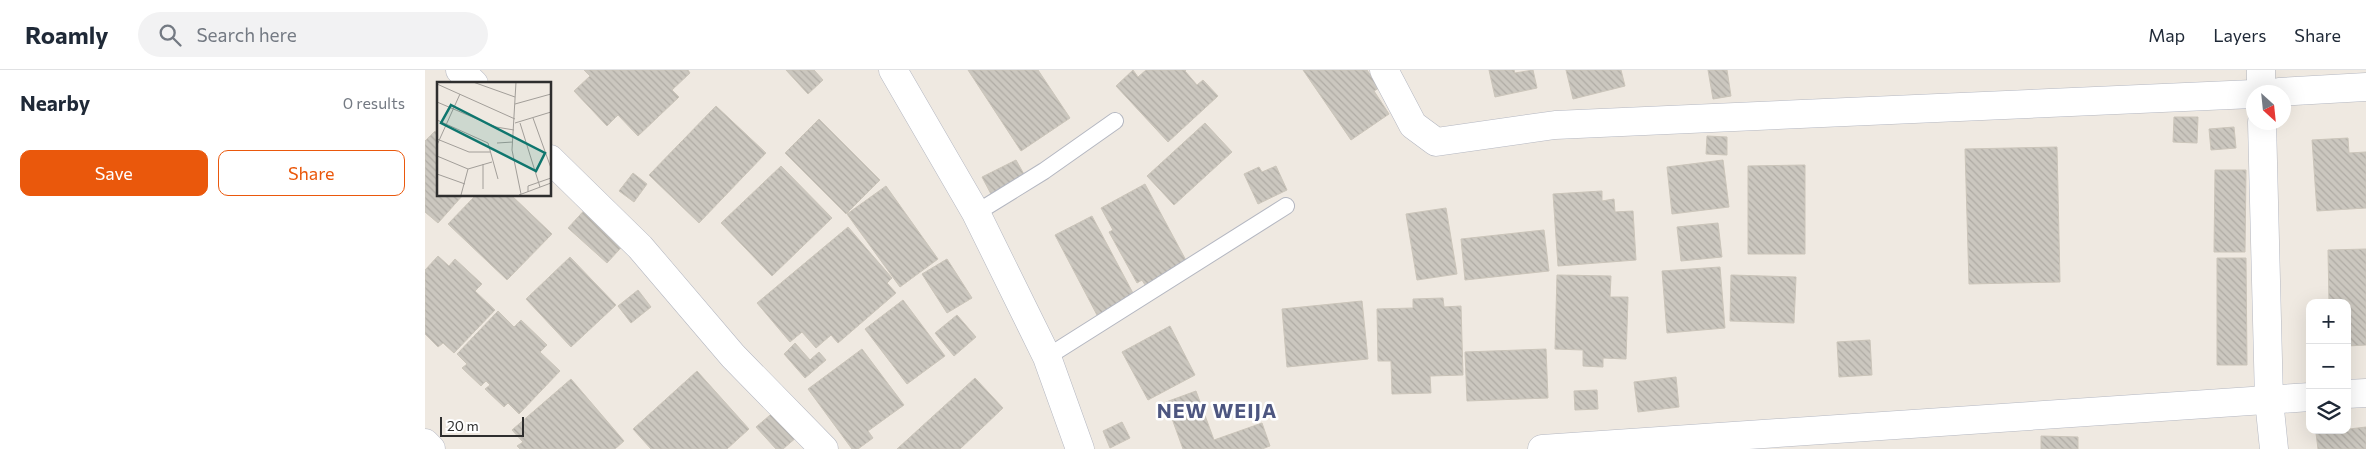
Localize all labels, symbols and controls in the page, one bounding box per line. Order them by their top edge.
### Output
search box [138,12,488,57]
text: Roamly [25,20,108,49]
icon: search [156,21,184,49]
text: Search here [196,23,297,46]
text: Map [2148,24,2185,46]
text: Layers [2213,24,2266,46]
text: Share [2294,24,2341,46]
inset map [437,82,551,196]
north arrow [2246,85,2291,130]
text: Nearby [20,90,90,115]
text: 0 results [343,93,405,112]
button: Save [20,150,208,196]
button: Share [218,150,405,196]
map controls [2306,299,2351,434]
button: + [2306,299,2351,344]
button: − [2306,344,2351,389]
button: layers [2306,389,2351,434]
district label: NEW WEIJA [1157,398,1277,422]
scale bar [440,414,524,437]
text: 20 m [447,417,479,434]

